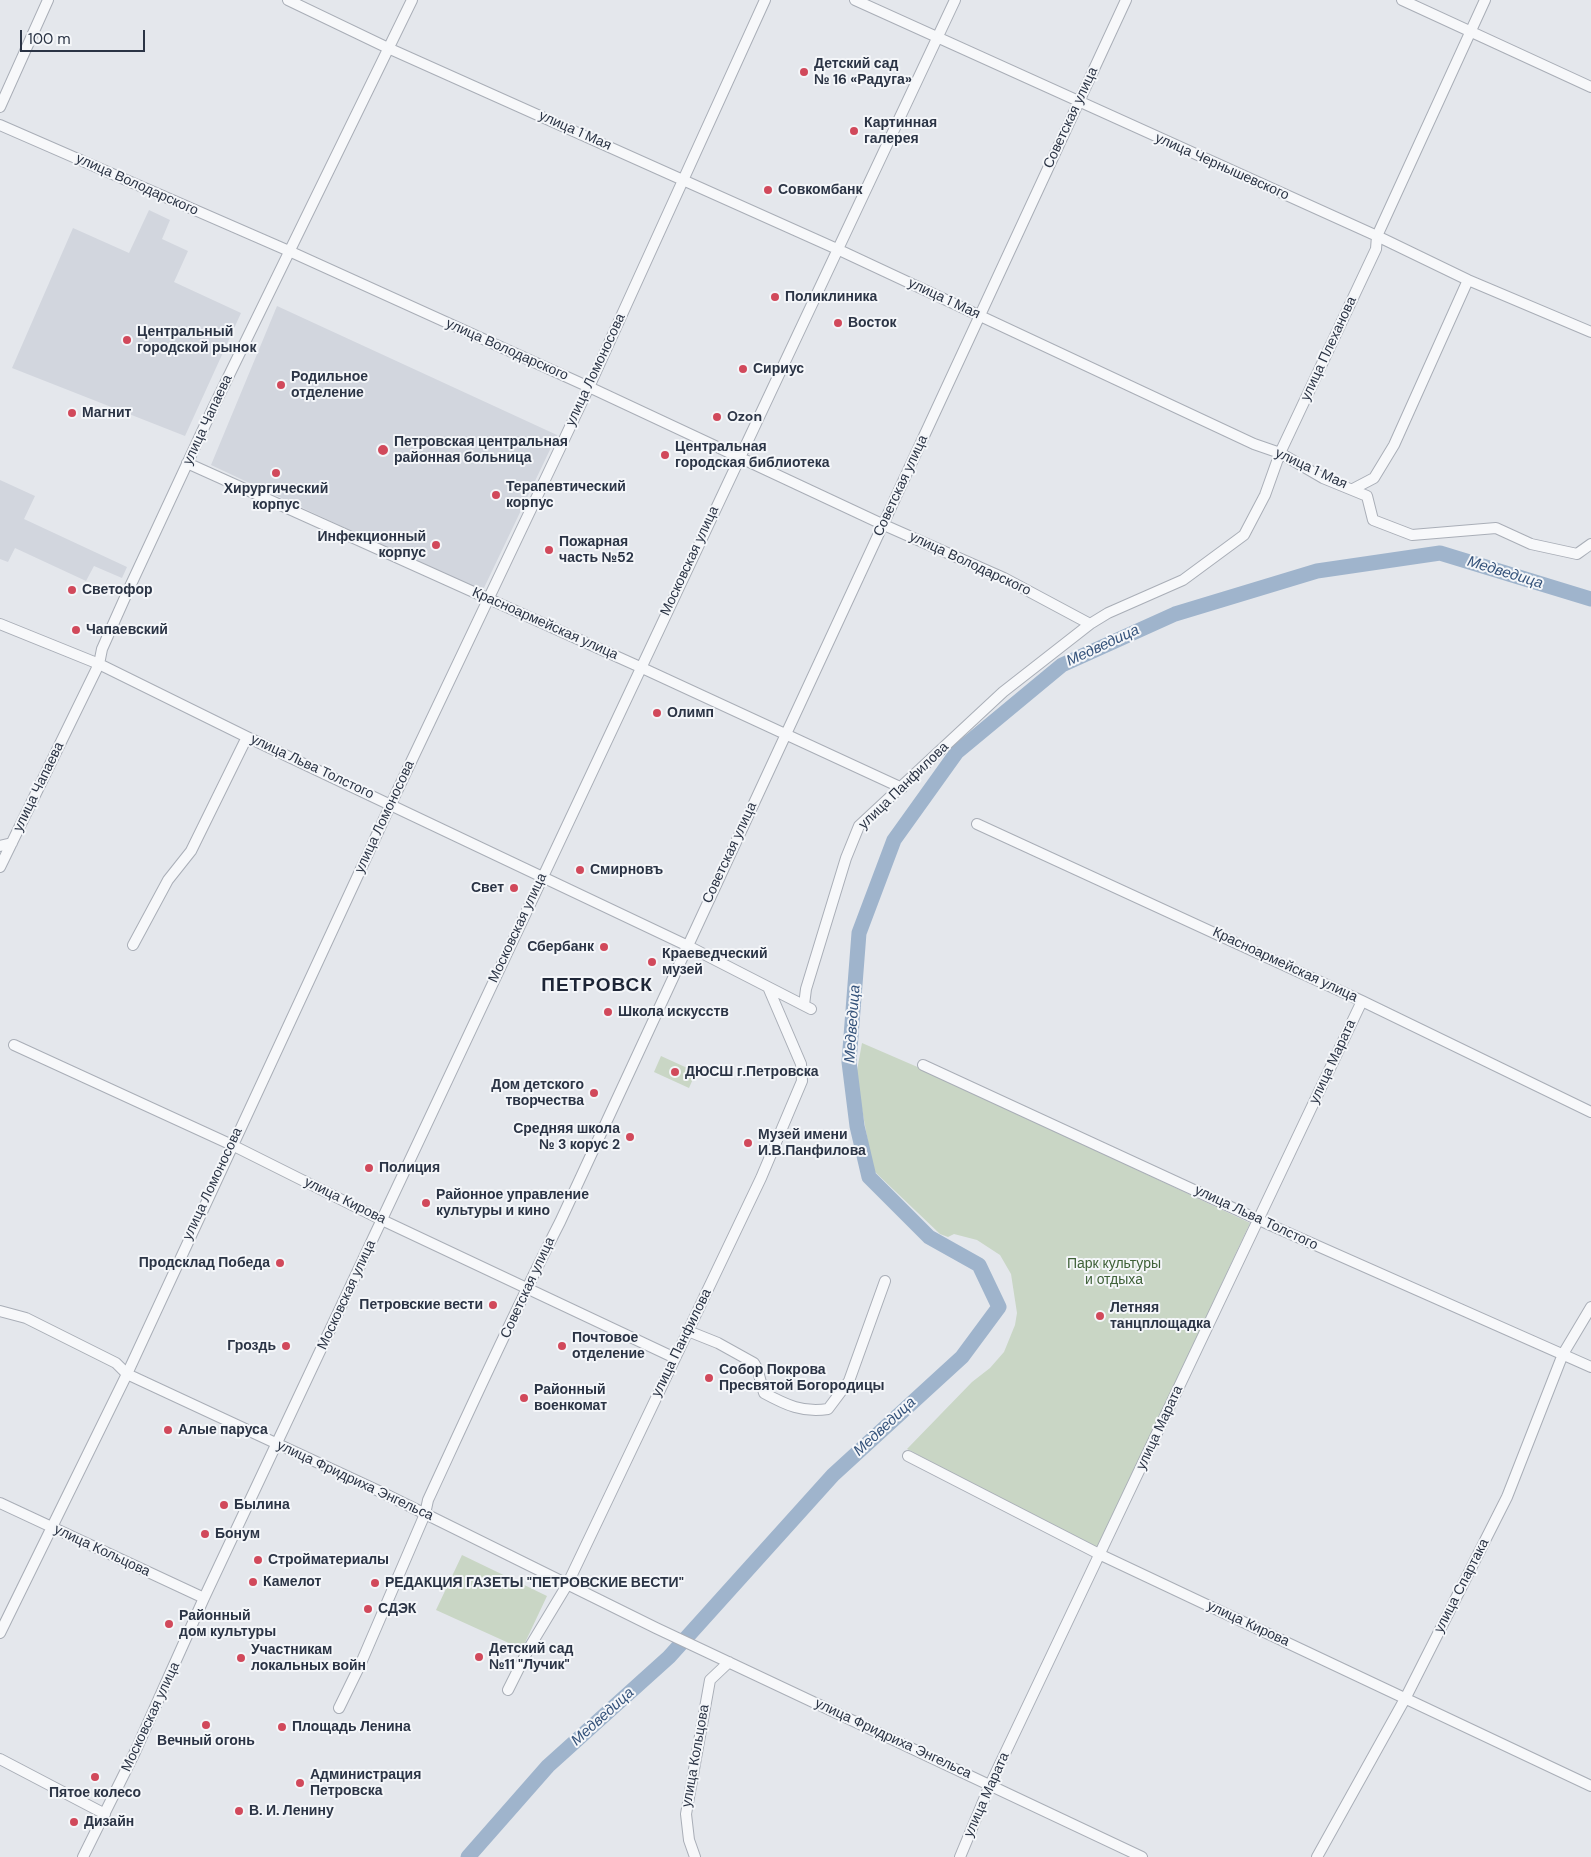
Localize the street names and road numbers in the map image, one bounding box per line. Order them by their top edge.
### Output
street label: Советская улица [1040,65,1102,171]
street label: улица 1 Мая [536,108,614,154]
street label: улица Чернышевского [1152,130,1292,204]
street label: улица Володарского [73,150,201,220]
street label: улица 1 Мая [905,275,983,323]
street label: улица Плеханова [1297,294,1361,404]
street label: улица Ломоносова [563,311,629,429]
street label: улица Володарского [443,315,571,385]
street label: улица Чапаева [180,372,236,468]
street label: Советская улица [870,433,932,539]
street label: улица 1 Мая [1272,445,1350,493]
street label: Московская улица [657,504,723,618]
street label: улица Володарского [907,528,1033,600]
street label: Красноармейская улица [469,584,621,664]
street label: улица Льва Толстого [248,731,376,803]
street label: улица Чапаева [10,739,68,835]
street label: улица Панфилова [856,739,952,833]
street label: улица Ломоносова [352,758,418,876]
street label: Советская улица [699,800,761,906]
street label: Московская улица [485,871,551,985]
street label: Красноармейская улица [1210,924,1360,1006]
street label: улица Марата [1306,1017,1360,1107]
street label: улица Ломоносова [180,1125,246,1243]
street label: улица Кирова [301,1174,389,1228]
street label: улица Льва Толстого [1192,1182,1320,1254]
street label: Советская улица [497,1235,559,1341]
street label: Московская улица [314,1238,380,1352]
street label: улица Панфилова [649,1286,715,1400]
street label: улица Марата [1133,1383,1187,1473]
street label: улица Фридриха Энгельса [274,1437,436,1525]
street label: улица Кольцова [51,1521,153,1581]
street label: улица Спартака [1431,1536,1493,1636]
street label: улица Кирова [1204,1598,1292,1650]
street label: Московская улица [118,1660,184,1774]
street label: улица Фридриха Энгельса [812,1695,974,1783]
street label: улица Кольцова [679,1703,713,1809]
street label: улица Марата [961,1750,1013,1840]

